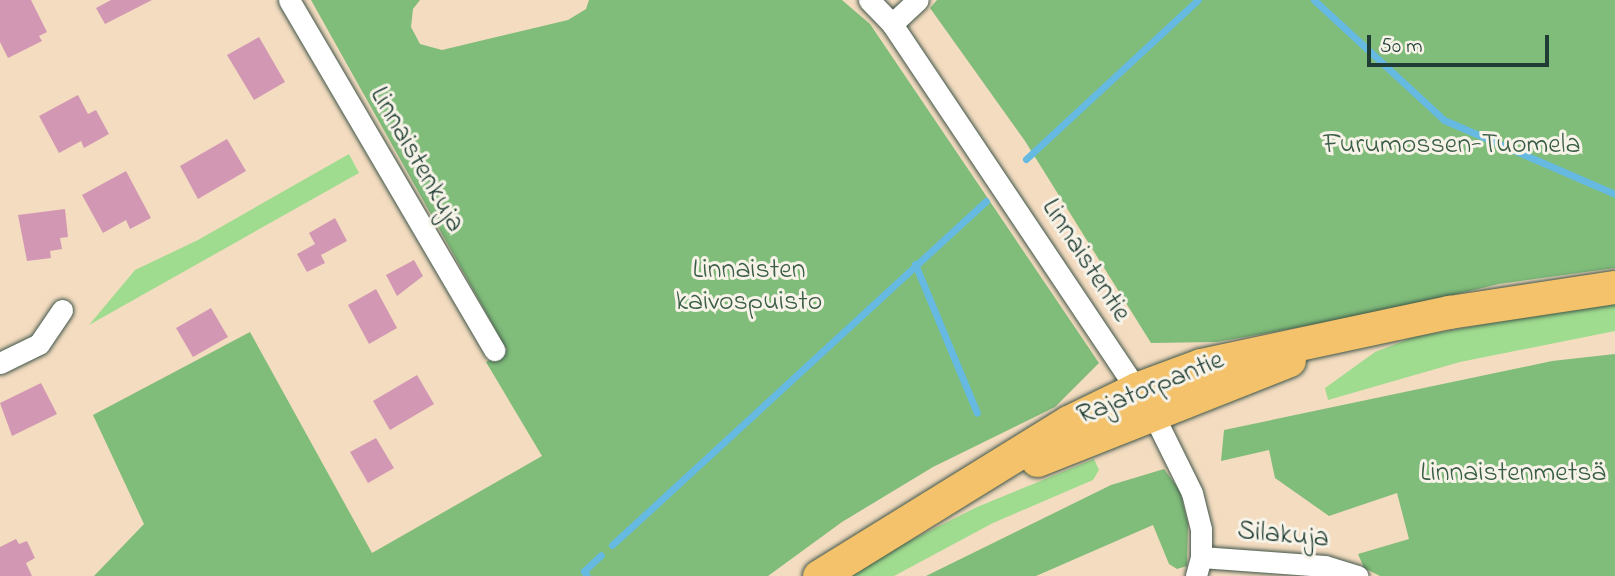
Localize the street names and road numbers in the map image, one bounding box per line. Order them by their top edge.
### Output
street label: Linnaistenkuja [361,81,471,239]
street label: Linnaistentie [1033,193,1137,329]
street label: Rajatorpantie [1073,344,1229,434]
street label: Silakuja [1236,515,1330,557]

